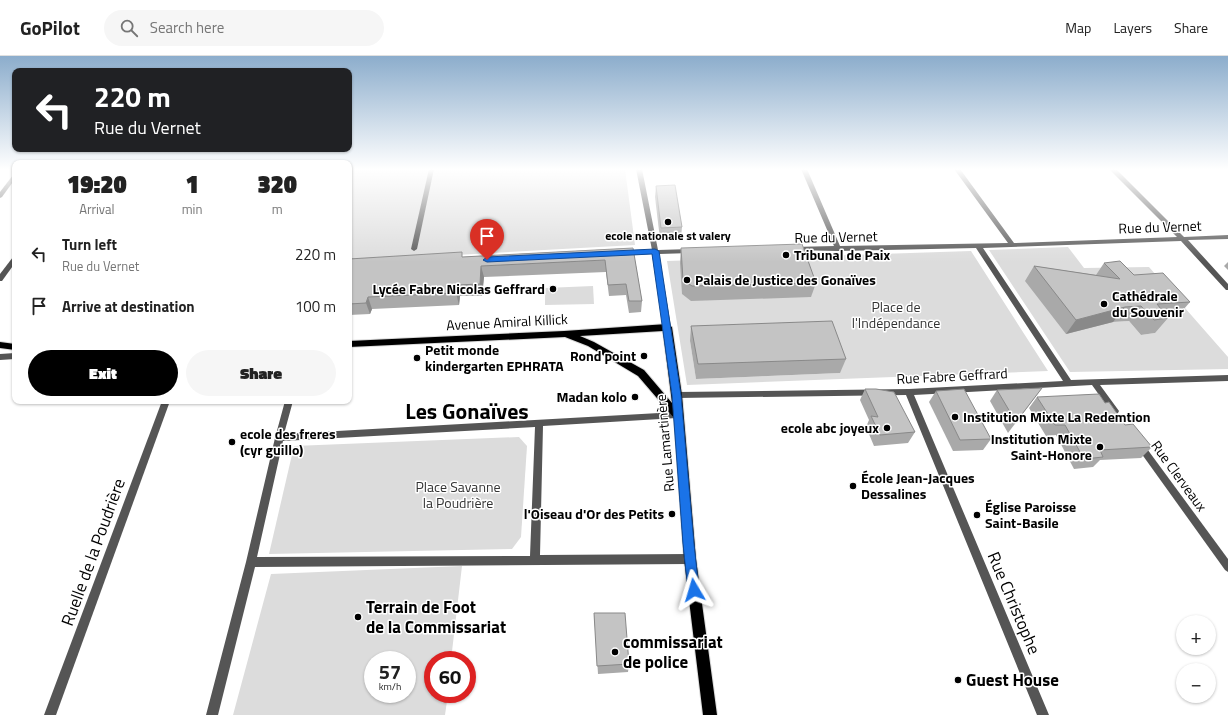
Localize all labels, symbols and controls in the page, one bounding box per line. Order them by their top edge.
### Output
search box [104,10,384,46]
text: GoPilot [20,13,80,42]
text: Search here [150,16,224,39]
icon: search [118,17,140,39]
text: Map [1065,17,1091,38]
text: Layers [1113,17,1152,38]
text: Share [1174,17,1208,38]
text: 220 m [94,75,171,118]
icon: left [28,84,80,136]
text: Rue du Vernet [94,114,201,141]
text: 19:20 [67,166,127,202]
text: 1 [185,166,199,202]
text: 320 [257,166,297,202]
text: Arrival [79,199,114,219]
text: min [182,199,202,219]
text: m [272,199,283,219]
street label: Rue du Vernet [1118,215,1202,238]
marker: ecole nationale st valery [663,217,673,227]
pin [470,219,504,260]
icon: arrive [476,225,498,247]
street label: Rue du Vernet [794,225,878,248]
place label: ecole nationale st valery [605,226,731,245]
text: Turn left [62,233,117,256]
icon: left [28,243,50,265]
text: 220 m [295,243,336,266]
place label: Tribunal de Paix [794,244,890,265]
marker: Tribunal de Paix [781,250,791,260]
text: Rue du Vernet [62,256,139,276]
place label: Palais de Justice des Gonaïves [695,269,876,290]
marker: Palais de Justice des Gonaïves [682,275,692,285]
place label: Lycée Fabre Nicolas Geffrard [373,278,545,299]
marker: Lycée Fabre Nicolas Geffrard [548,284,558,294]
place label: Cathédrale du Souvenir [1112,285,1184,322]
icon: arrive [28,295,50,317]
text: Arrive at destination [62,295,195,318]
text: 100 m [295,295,336,318]
park label: Place de l'Indépendance [852,296,940,333]
marker: Cathédrale du Souvenir [1099,299,1109,309]
street label: Avenue Amiral Killick [446,308,568,335]
place label: Petit monde kindergarten EPHRATA [425,339,564,376]
place label: Rond point [570,345,636,366]
button: Exit [28,350,178,396]
button: Share [186,350,336,396]
marker: Rond point [639,351,649,361]
marker: Petit monde kindergarten EPHRATA [412,353,422,363]
street label: Rue Fabre Geffrard [896,362,1008,389]
place label: Madan kolo [556,386,627,407]
marker: Madan kolo [630,392,640,402]
street label: Rue Lamartinère [650,393,679,493]
district label: Les Gonaïves [405,394,529,428]
place label: Institution Mixte La Redemtion [963,406,1150,427]
marker: Institution Mixte La Redemtion [950,412,960,422]
place label: ecole abc joyeux [781,417,879,438]
place label: ecole des freres (cyr guillo) [240,423,336,460]
marker: ecole abc joyeux [882,423,892,433]
place label: Institution Mixte Saint-Honore [991,428,1092,465]
street label: Rue Clerveaux [1146,436,1213,516]
marker: ecole des freres (cyr guillo) [227,437,237,447]
marker: Institution Mixte Saint-Honore [1095,442,1105,452]
place label: École Jean-Jacques Dessalines [861,467,975,504]
street label: Ruelle de la Poudrière [54,475,132,629]
park label: Place Savanne la Poudrière [416,476,501,513]
marker: École Jean-Jacques Dessalines [848,481,858,491]
place label: Église Paroisse Saint-Basile [985,496,1076,533]
place label: l'Oiseau d'Or des Petits [524,503,664,524]
marker: l'Oiseau d'Or des Petits [667,509,677,519]
marker: Église Paroisse Saint-Basile [972,510,982,520]
street label: Rue Christophe [981,548,1047,658]
position arrow [673,569,715,611]
place label: Terrain de Foot de la Commissariat [366,594,506,640]
marker: Terrain de Foot de la Commissariat [353,612,363,622]
map controls [1176,615,1216,703]
button: + [1176,615,1216,655]
place label: commissariat de police [623,629,723,675]
marker: commissariat de police [610,647,620,657]
speed limit sign: 60 [424,651,476,703]
text: 57 [379,656,401,687]
button: − [1176,663,1216,703]
place label: Guest House [966,667,1059,693]
marker: Guest House [953,675,963,685]
text: km/h [379,679,401,694]

